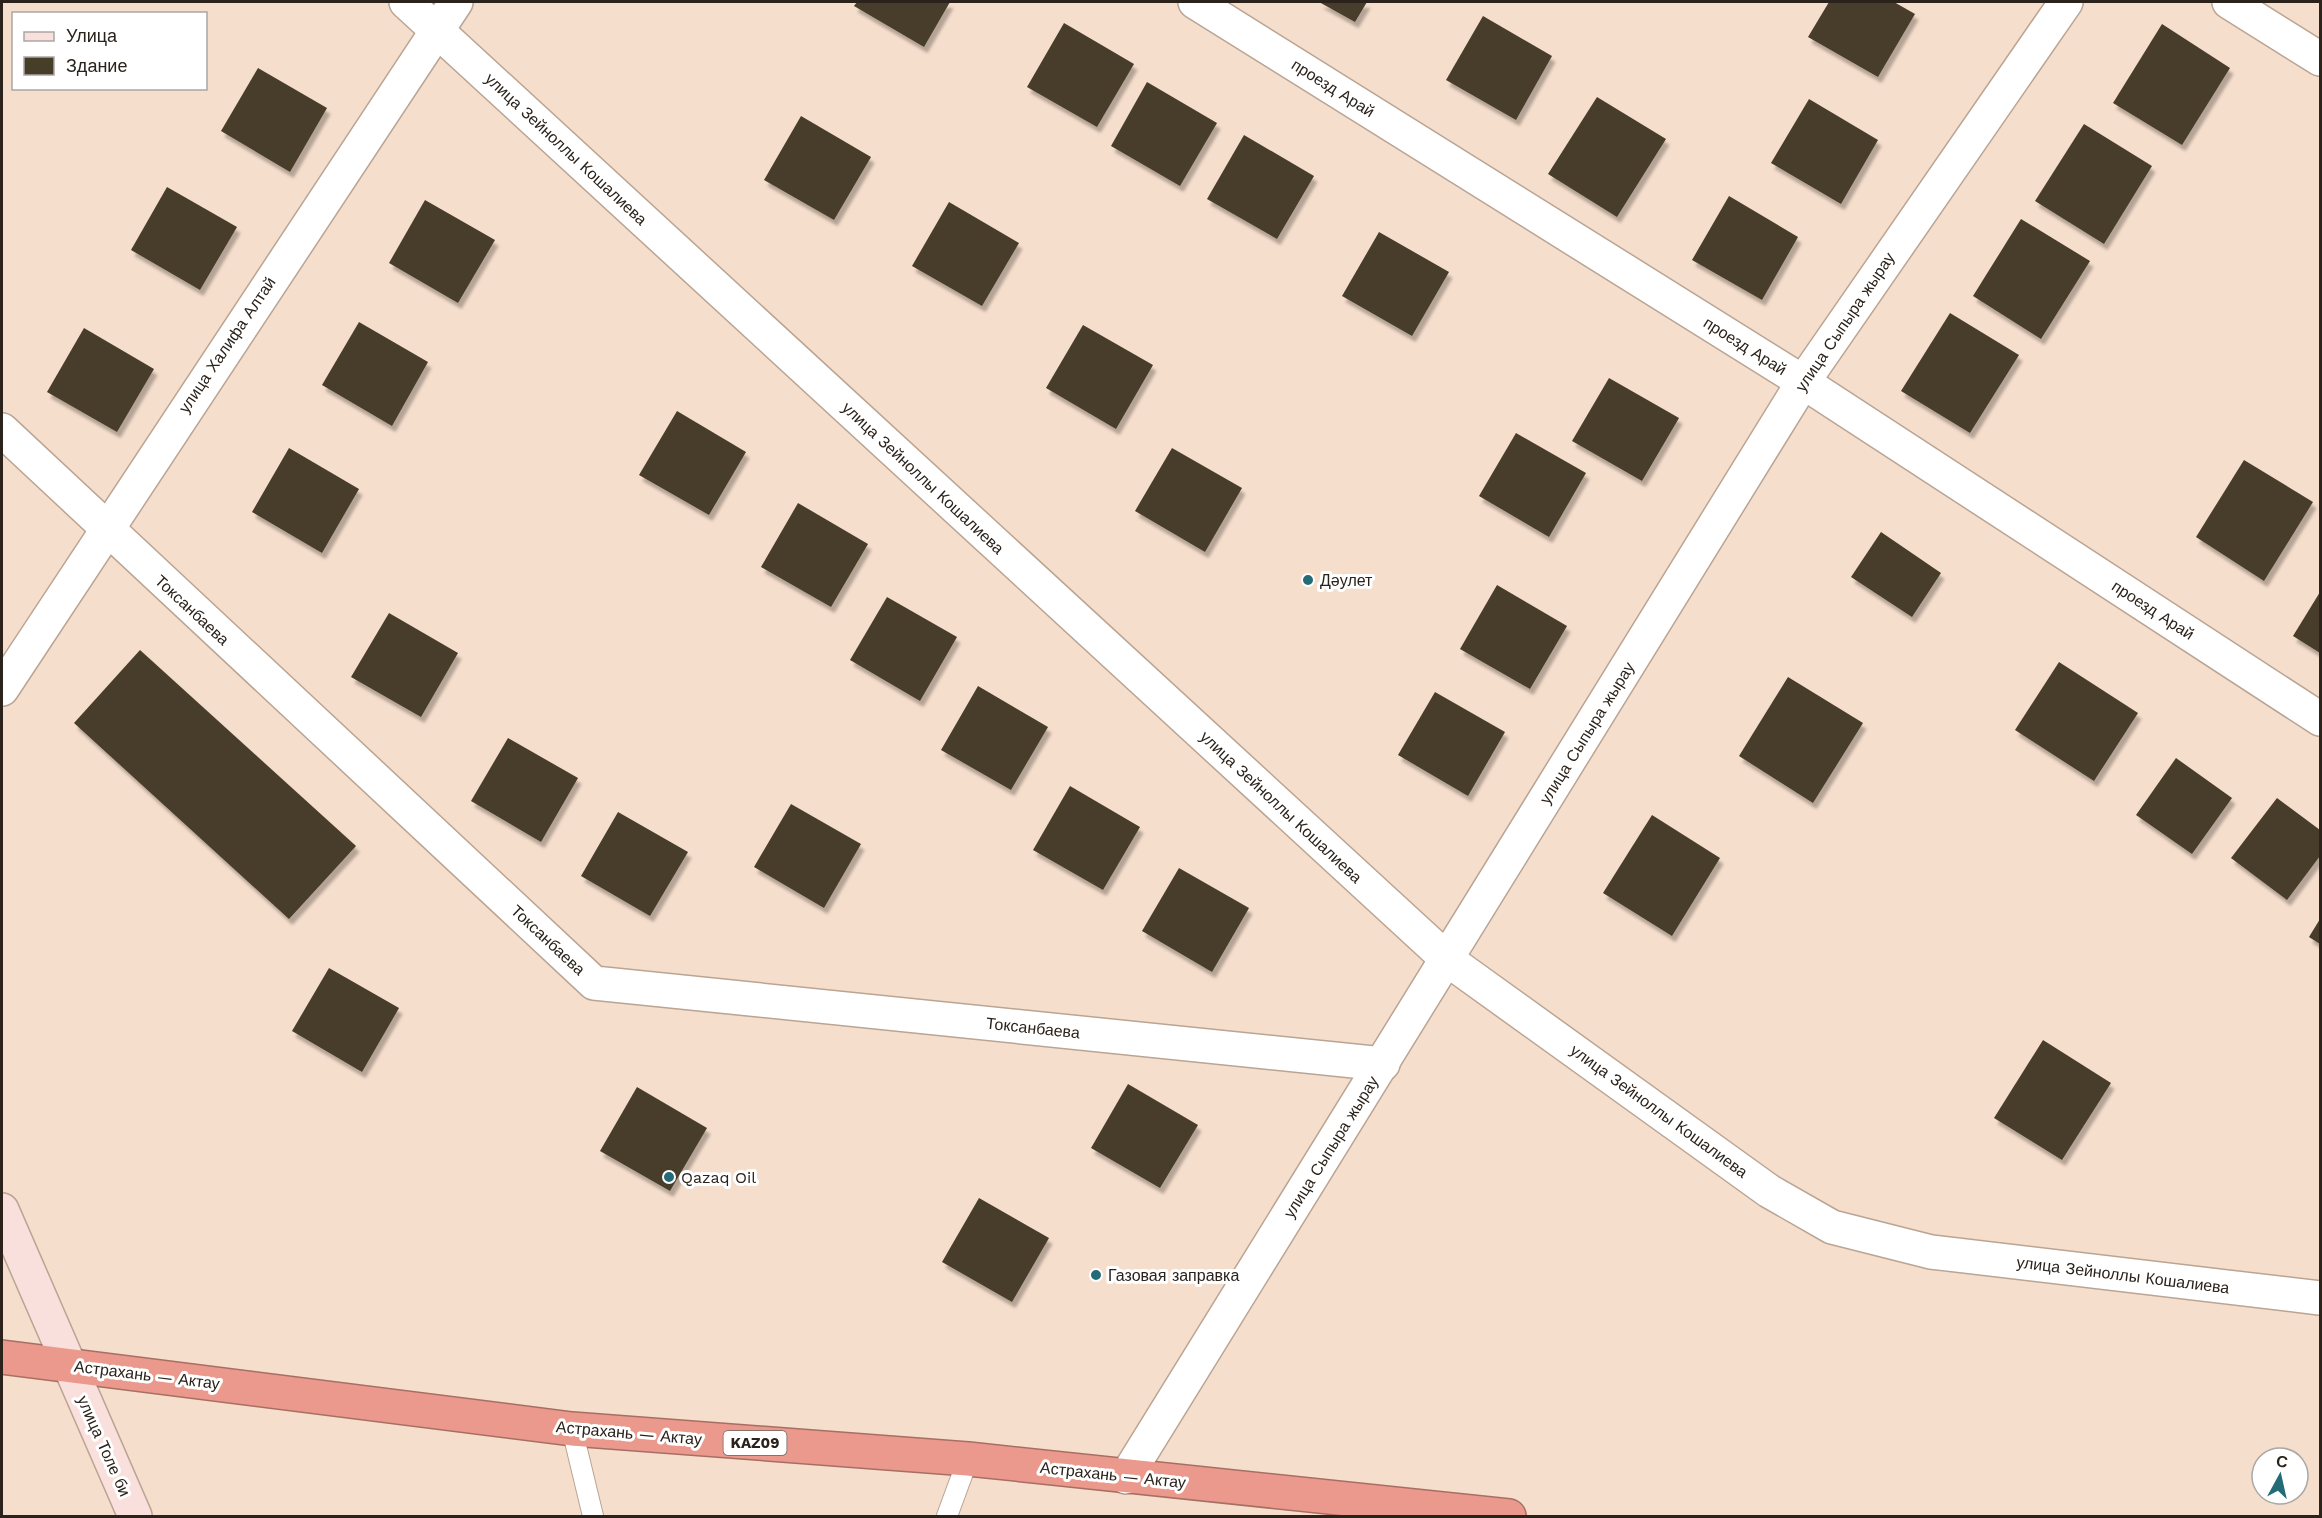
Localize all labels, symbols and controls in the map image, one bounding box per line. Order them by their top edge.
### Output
legend [12,12,207,90]
text: Улица [66,25,118,46]
text: Здание [66,55,127,76]
street label: проезд Арай [1288,55,1378,121]
street label: улица Зейноллы Кошалиева [481,69,651,229]
street label: улица Сыпыра жырау [1791,249,1899,395]
street label: улица Халифа Алтай [174,273,280,417]
street label: проезд Арай [1700,313,1790,379]
street label: улица Зейноллы Кошалиева [838,398,1008,558]
street label: Токсанбаева [151,571,233,649]
place label: Дәулет [1320,571,1373,590]
marker: Дәулет [1301,573,1315,587]
street label: проезд Арай [2108,576,2198,644]
street label: улица Сыпыра жырау [1536,659,1638,807]
street label: улица Зейноллы Кошалиева [1196,727,1366,887]
street label: Токсанбаева [507,901,589,979]
street label: Токсанбаева [985,1014,1081,1042]
street label: улица Зейноллы Кошалиева [1567,1040,1751,1182]
street label: улица Сыпыра жырау [1280,1073,1382,1221]
place label: Qazaq Oil [681,1168,756,1187]
marker: Qazaq Oil [662,1170,676,1184]
street label: улица Зейноллы Кошалиева [2015,1253,2231,1297]
place label: Газовая заправка [1108,1266,1239,1285]
marker: Газовая заправка [1089,1268,1103,1282]
street label: Астрахань — Актау [73,1357,221,1393]
street label: улица Толе би [73,1393,135,1499]
street label: Астрахань — Актау [555,1417,703,1449]
road number: KAZ09 [724,1431,786,1455]
north arrow [2250,1446,2310,1506]
text: С [2275,1451,2289,1472]
street label: Астрахань — Актау [1039,1458,1187,1492]

